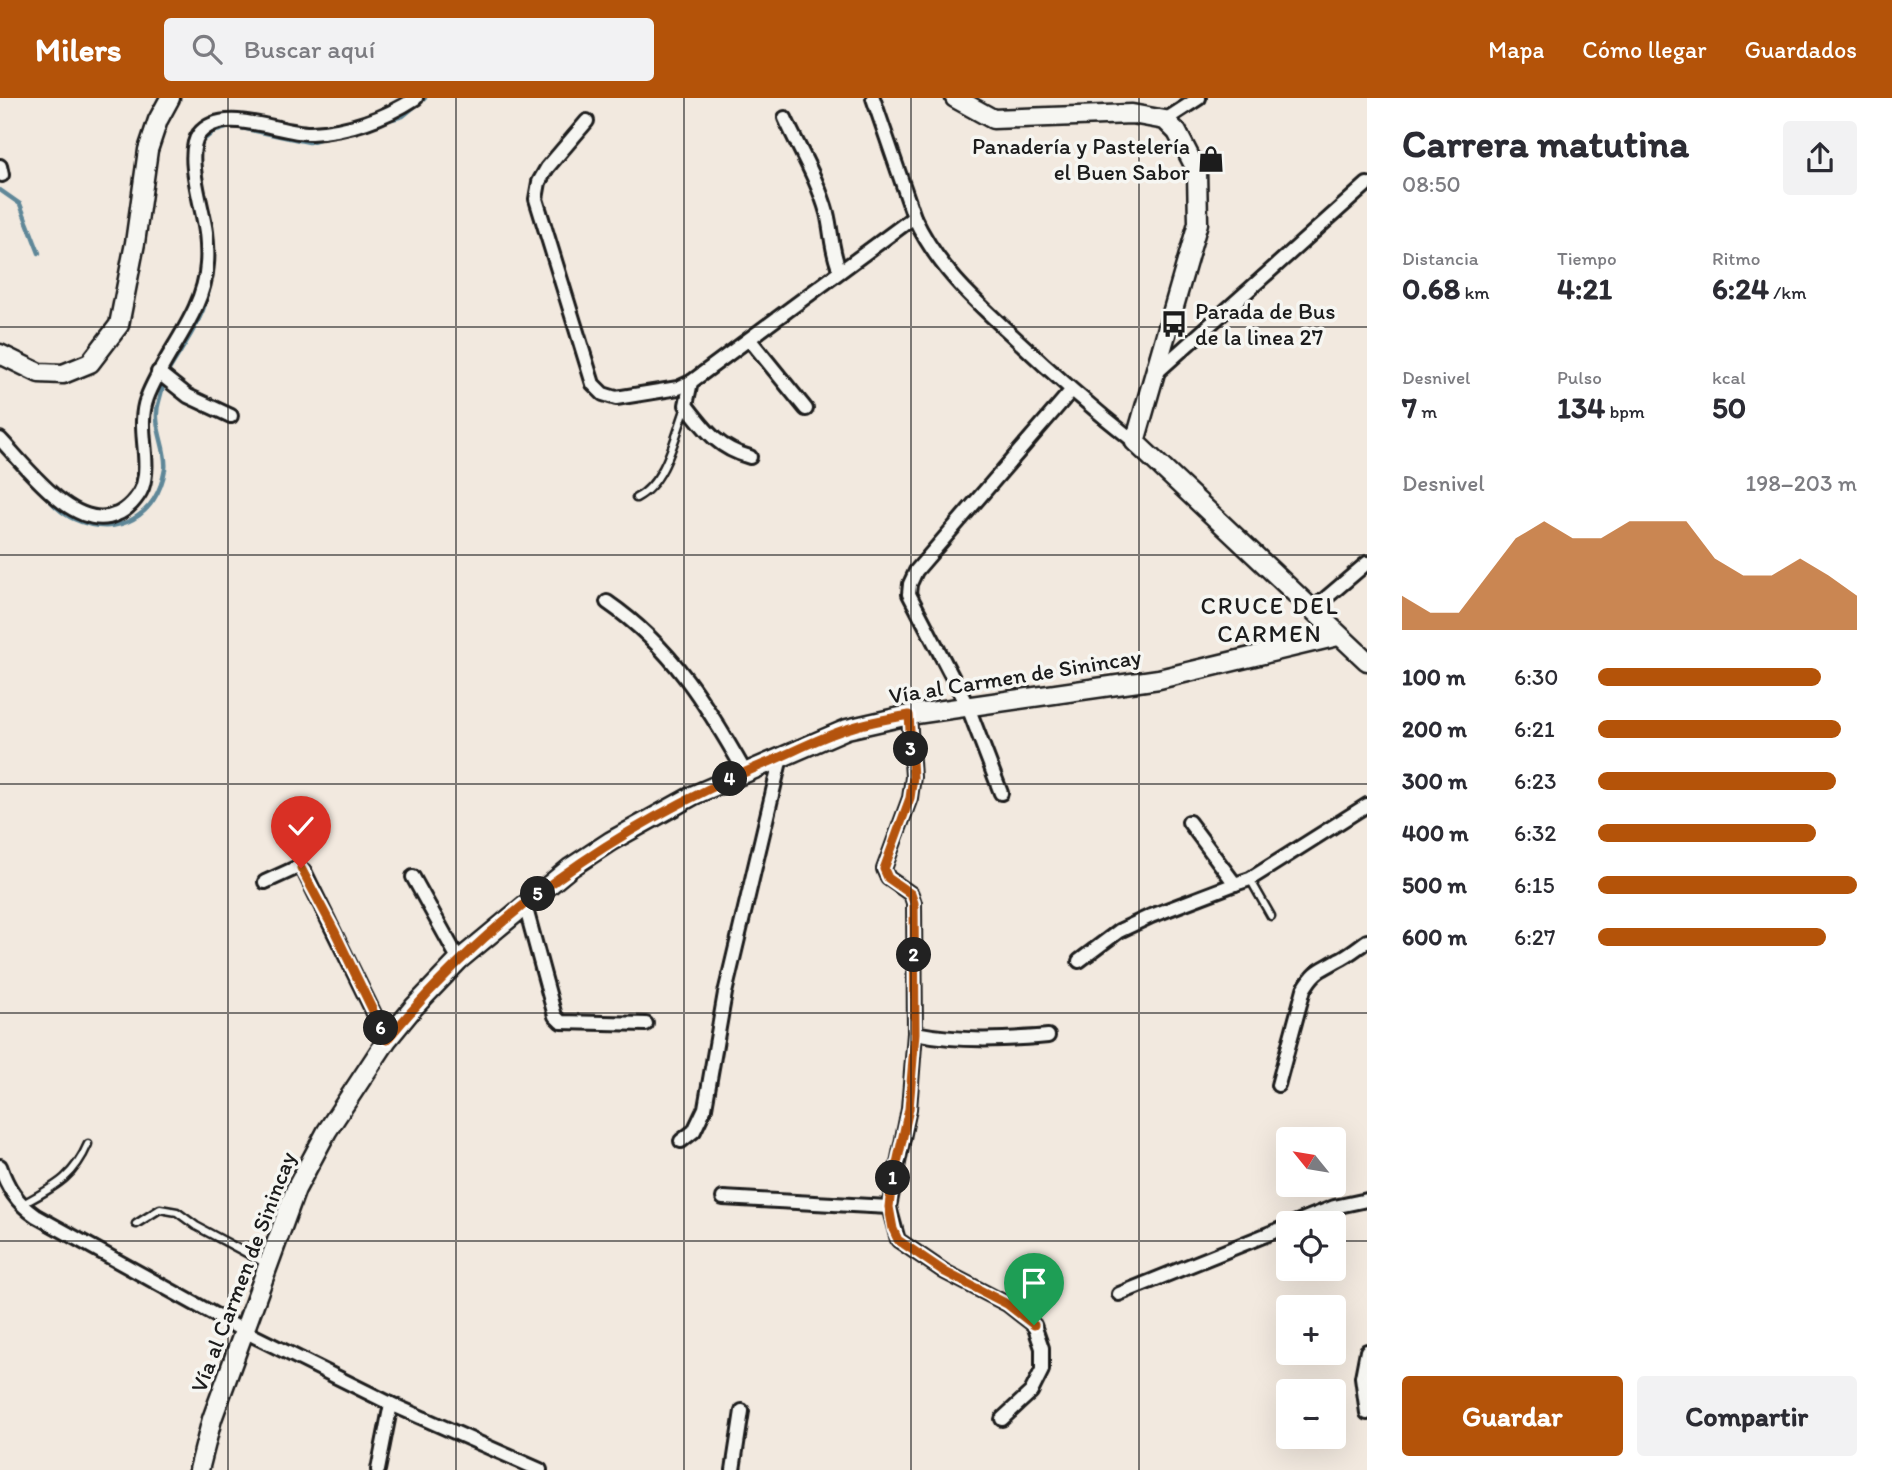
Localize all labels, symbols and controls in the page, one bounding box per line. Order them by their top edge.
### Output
search box [164,18,654,81]
text: Milers [35,30,122,69]
icon: search [188,30,226,68]
text: Buscar aquí [244,33,375,65]
text: Mapa [1488,35,1544,64]
text: Cómo llegar [1582,35,1707,64]
text: Guardados [1745,35,1857,64]
text: Carrera matutina [1402,121,1689,167]
button: share [1783,121,1857,195]
place label: Panadería y Pastelería el Buen Sabor [972,132,1190,186]
shop icon: Panadería y Pastelería el Buen Sabor [1196,144,1226,174]
text: 08:50 [1402,170,1461,198]
text: Distancia [1402,247,1479,270]
text: Tiempo [1557,247,1617,270]
text: Ritmo [1712,247,1760,270]
text: 0.68 [1402,270,1460,307]
text: 4:21 [1557,270,1612,307]
text: 6:24 [1712,270,1769,307]
text: km [1460,281,1490,304]
text: /km [1769,281,1806,304]
place label: Parada de Bus de la linea 27 [1195,297,1336,351]
bus stop icon: Parada de Bus de la linea 27 [1159,309,1189,339]
text: Desnivel [1402,366,1470,389]
text: Pulso [1557,366,1602,389]
text: kcal [1712,366,1746,389]
text: 7 [1402,389,1417,426]
text: 134 [1557,389,1605,426]
text: 50 [1712,389,1746,426]
text: m [1417,400,1437,423]
text: bpm [1605,400,1645,423]
text: Desnivel [1402,469,1485,497]
text: 198–203 m [1746,469,1857,497]
district label: CRUCE DEL CARMEN [1200,591,1340,648]
street label: Vía al Carmen de Sinincay [887,642,1143,710]
text: 100 m [1402,663,1466,691]
text: 6:30 [1514,663,1559,691]
text: 200 m [1402,715,1467,743]
text: 6:21 [1514,715,1555,743]
pin: 3 [894,732,928,766]
text: 3 [905,737,916,760]
pin: 4 [712,762,748,796]
text: 4 [724,767,735,790]
text: 300 m [1402,767,1467,795]
text: 6:23 [1514,767,1556,795]
pin [271,796,331,868]
icon: check [282,807,320,845]
text: 400 m [1402,819,1469,847]
text: 6:32 [1514,819,1556,847]
text: 500 m [1402,871,1467,899]
text: 6:15 [1514,871,1555,899]
pin: 5 [520,876,556,912]
text: 5 [533,882,542,905]
text: 600 m [1402,923,1467,951]
text: 6:27 [1514,923,1555,951]
pin: 2 [897,938,932,972]
text: 2 [909,943,919,966]
pin: 6 [364,1010,398,1046]
text: 6 [375,1016,386,1039]
north arrow [1276,1127,1346,1197]
map controls [1276,1127,1346,1449]
street label: Vía al Carmen de Sinincay [184,1148,302,1396]
pin: 1 [876,1160,910,1196]
text: 1 [888,1166,897,1189]
button: locate [1276,1211,1346,1281]
pin [1004,1253,1064,1325]
icon: arrive [1015,1264,1053,1302]
button: + [1276,1295,1346,1365]
button: Guardar [1402,1376,1623,1456]
button: Compartir [1637,1376,1857,1456]
button: − [1276,1379,1346,1449]

